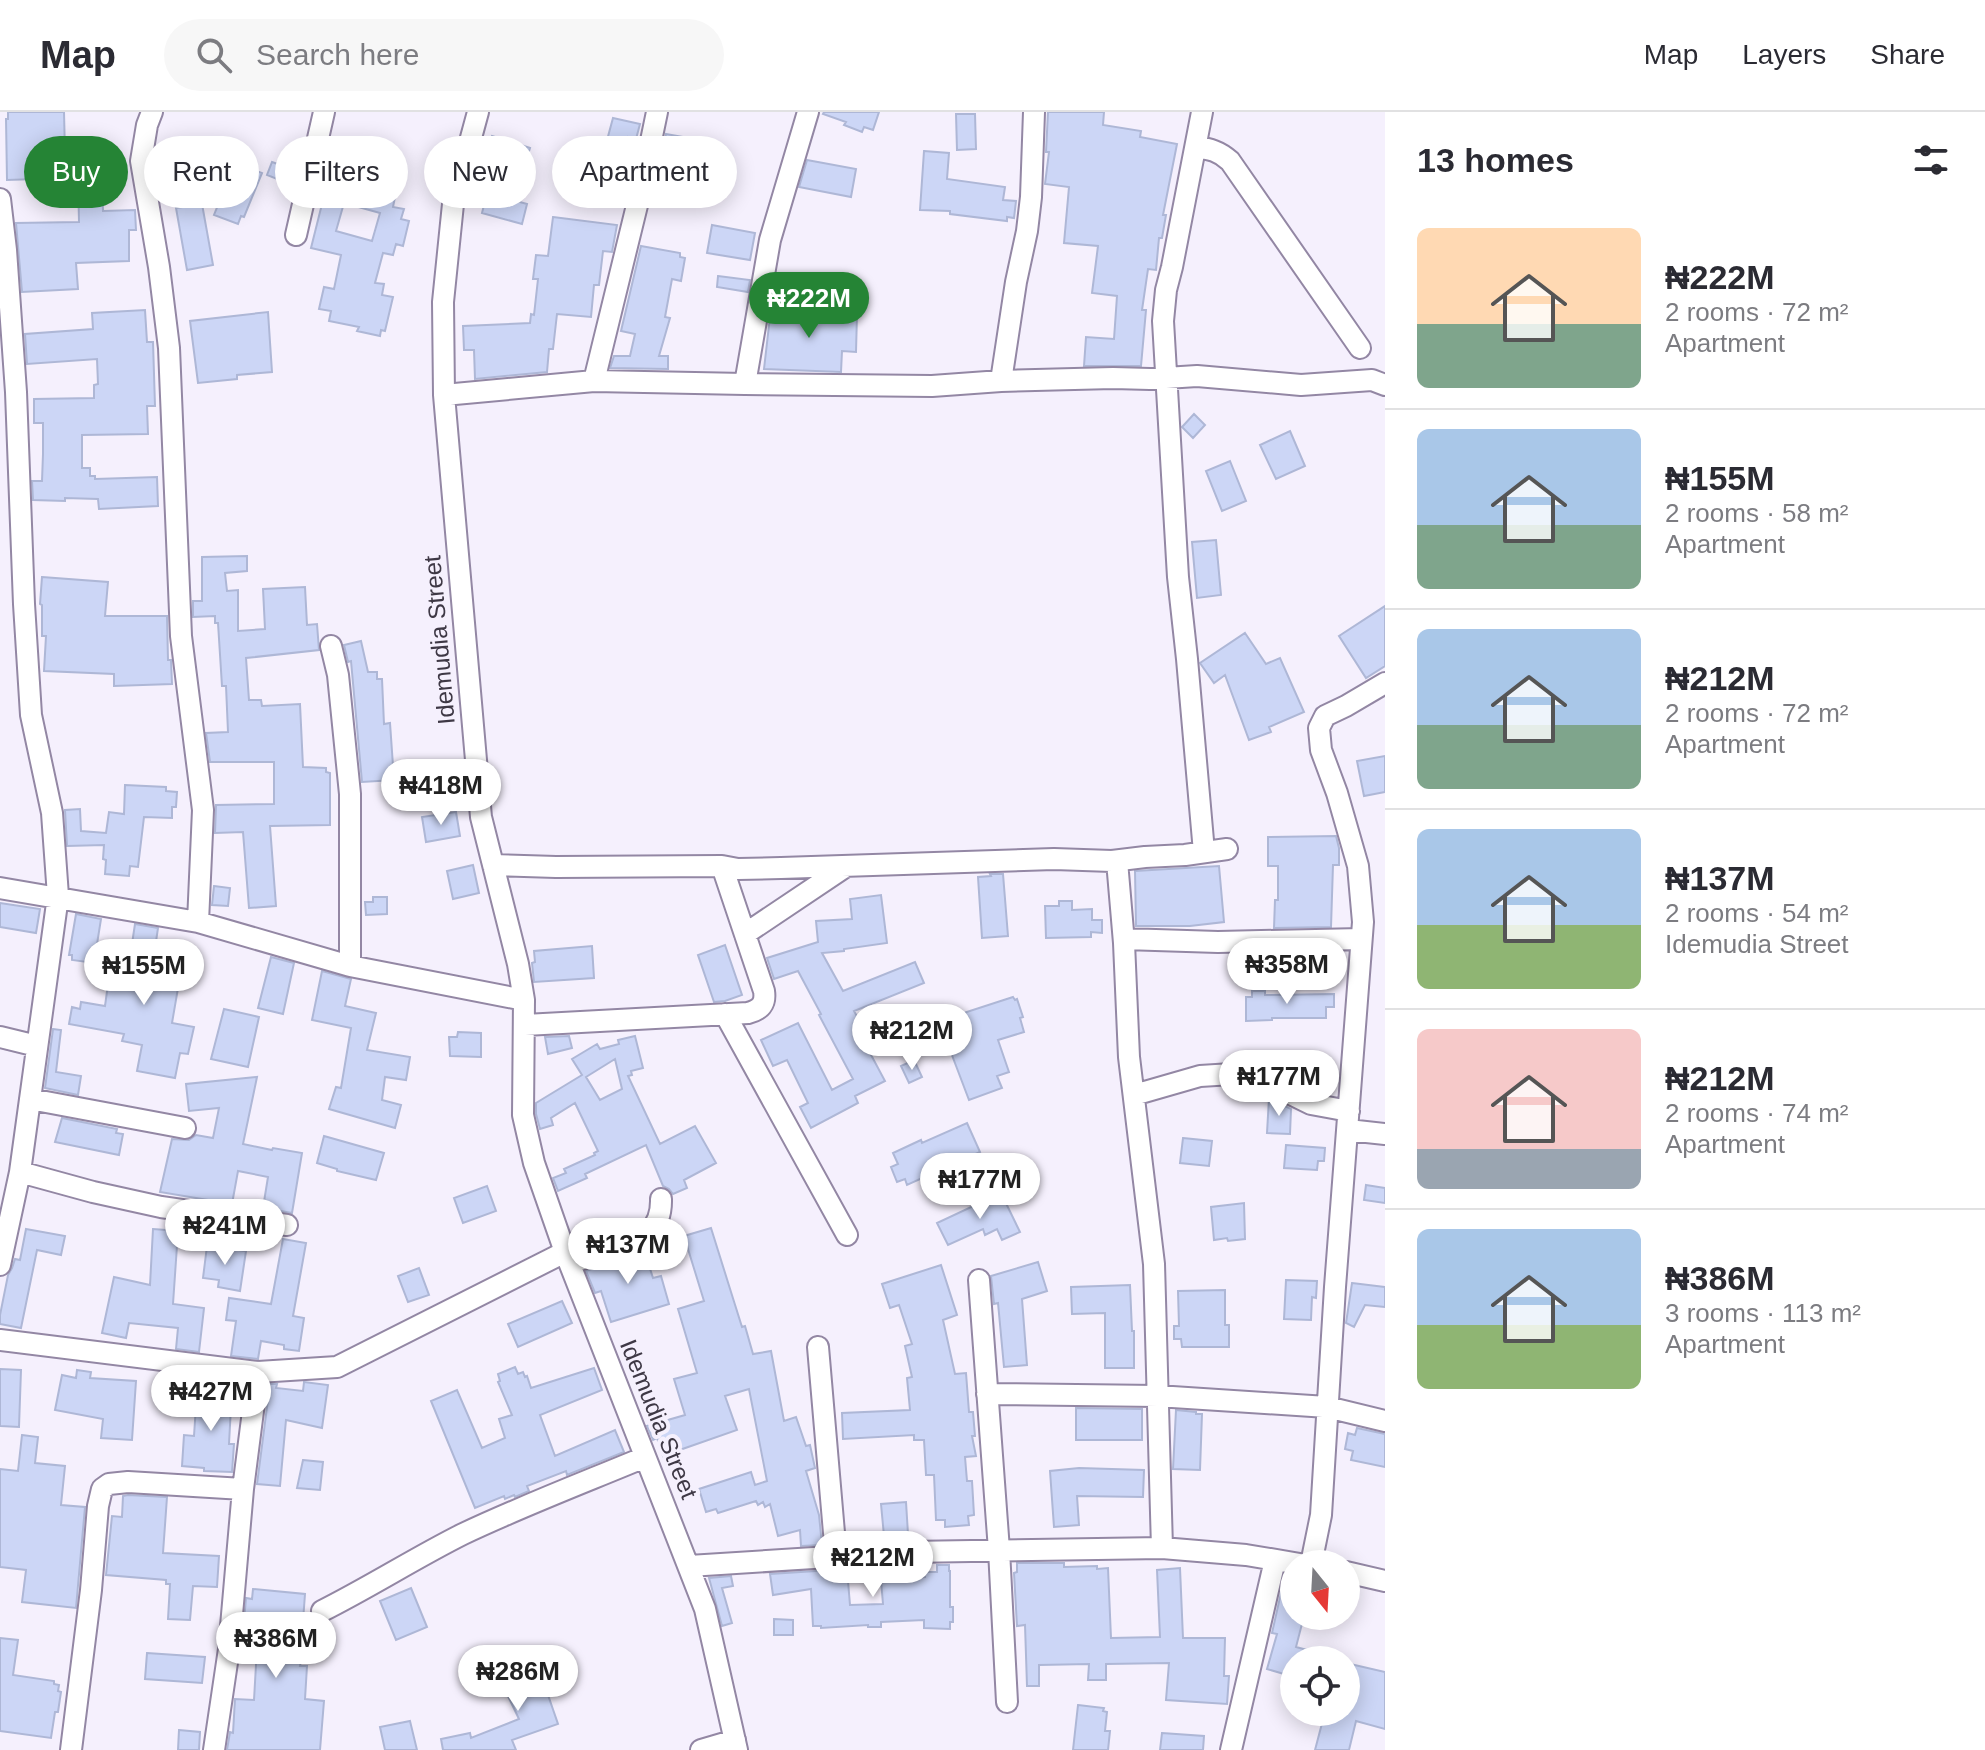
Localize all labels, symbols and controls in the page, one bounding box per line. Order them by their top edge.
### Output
search box [164,19,724,91]
icon: search [192,33,236,77]
text: Map [40,34,116,76]
text: Search here [256,38,419,71]
text: Map [1644,39,1698,70]
text: Layers [1742,39,1826,70]
text: Share [1870,39,1945,70]
chip: Buy [24,136,128,208]
chip: Rent [144,136,259,208]
chip: Filters [275,136,408,208]
chip: New [424,136,536,208]
chip: Apartment [552,136,737,208]
icon: filters [1909,138,1953,182]
text: 13 homes [1417,141,1574,179]
text: ₦222M [1665,258,1775,296]
icon: home [1481,260,1577,356]
pin: ₦222M [753,272,865,340]
text: ₦222M [767,283,851,313]
text: 2 rooms · 72 m² [1665,297,1849,327]
text: Apartment [1665,328,1785,358]
text: ₦155M [1665,459,1775,497]
icon: home [1481,461,1577,557]
text: 2 rooms · 58 m² [1665,498,1849,528]
text: Apartment [1665,529,1785,559]
street label: Idemudia Street [418,554,460,726]
text: ₦212M [1665,659,1775,697]
icon: home [1481,661,1577,757]
text: 2 rooms · 72 m² [1665,698,1849,728]
text: Apartment [1665,729,1785,759]
pin: ₦418M [385,759,497,827]
text: ₦418M [399,770,483,800]
text: ₦137M [1665,859,1775,897]
icon: home [1481,861,1577,957]
text: 2 rooms · 54 m² [1665,898,1849,928]
text: Idemudia Street [1665,929,1849,959]
pin: ₦358M [1231,938,1343,1006]
pin: ₦155M [88,939,200,1007]
text: ₦358M [1245,949,1329,979]
text: ₦155M [102,950,186,980]
pin: ₦212M [856,1004,968,1072]
text: ₦212M [870,1015,954,1045]
pin: ₦177M [1223,1050,1335,1118]
text: ₦212M [1665,1059,1775,1097]
text: ₦177M [1237,1061,1321,1091]
icon: home [1481,1061,1577,1157]
text: 2 rooms · 74 m² [1665,1098,1849,1128]
text: Apartment [1665,1129,1785,1159]
pin: ₦177M [924,1153,1036,1221]
text: ₦177M [938,1164,1022,1194]
pin: ₦241M [169,1199,281,1267]
text: ₦241M [183,1210,267,1240]
pin: ₦137M [572,1218,684,1286]
text: ₦137M [586,1229,670,1259]
text: ₦386M [1665,1259,1775,1297]
icon: home [1481,1261,1577,1357]
text: 3 rooms · 113 m² [1665,1298,1861,1328]
text: Apartment [1665,1329,1785,1359]
street label: Idemudia Street [615,1335,703,1503]
pin: ₦427M [155,1365,267,1433]
text: ₦427M [169,1376,253,1406]
pin: ₦212M [817,1531,929,1599]
text: ₦212M [831,1542,915,1572]
north arrow [1280,1550,1360,1630]
map controls [1280,1550,1360,1726]
pin: ₦386M [220,1612,332,1680]
text: ₦386M [234,1623,318,1653]
pin: ₦286M [462,1645,574,1713]
button: locate [1280,1646,1360,1726]
text: ₦286M [476,1656,560,1686]

